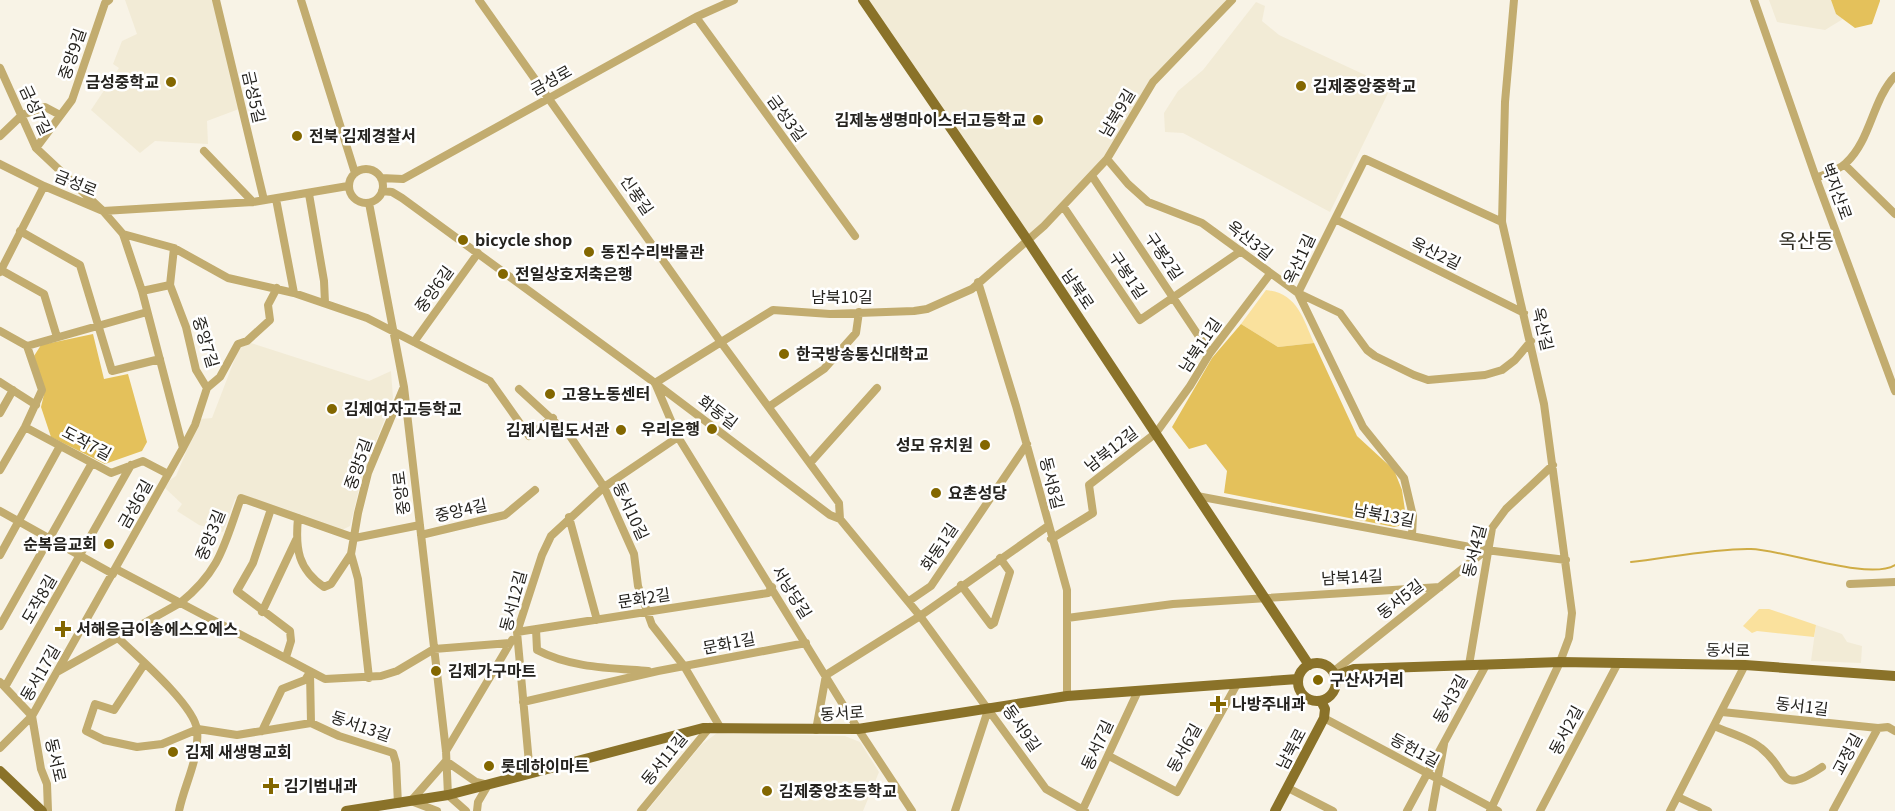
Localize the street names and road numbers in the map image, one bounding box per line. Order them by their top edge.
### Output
street label: 중앙9길 [51,25,91,83]
street label: 금성로 [525,58,576,100]
street label: 금성5길 [237,68,273,125]
street label: 금성7길 [15,80,59,139]
street label: 남북9길 [1092,84,1140,141]
street label: 금성3길 [763,89,813,146]
street label: 벽지산로 [1817,159,1859,223]
street label: 금성로 [51,163,102,202]
street label: 신풍길 [615,169,660,219]
street label: 옥산3길 [1222,213,1279,265]
street label: 구봉2길 [1140,227,1190,284]
street label: 옥산1길 [1276,229,1320,288]
street label: 옥산2길 [1407,230,1466,275]
street label: 구봉1길 [1104,246,1154,303]
street label: 중앙6길 [408,260,458,317]
street label: 남북로 [1057,263,1101,314]
street label: 남북10길 [811,284,873,308]
street label: 옥산길 [1527,305,1561,353]
street label: 남북11길 [1172,312,1226,377]
street label: 중앙7길 [188,313,226,371]
street label: 화동길 [694,388,743,434]
street label: 도작7길 [58,419,117,465]
street label: 남북12길 [1079,420,1142,477]
street label: 중앙5길 [337,435,377,493]
street label: 동서8길 [1035,454,1071,511]
street label: 중앙로 [385,469,415,517]
street label: 금성6길 [111,474,157,533]
street label: 동서10길 [608,477,656,544]
street label: 중앙4길 [432,491,489,527]
street label: 남북13길 [1352,496,1417,532]
street label: 중앙3길 [188,506,230,564]
street label: 화동1길 [913,518,963,575]
street label: 동서4길 [1455,522,1491,579]
street label: 서낭당길 [767,560,819,623]
street label: 남북14길 [1320,562,1383,590]
street label: 동서12길 [492,568,532,634]
street label: 도작8길 [14,570,62,627]
street label: 동서5길 [1371,572,1428,624]
street label: 문화2길 [616,581,672,613]
street label: 문화1길 [700,625,757,659]
street label: 동서로 [1706,637,1751,661]
street label: 동서17길 [13,640,65,705]
street label: 동서3길 [1426,669,1472,728]
street label: 동서1길 [1774,690,1830,720]
street label: 동서로 [819,698,865,726]
street label: 동서9길 [998,699,1048,756]
street label: 동서2길 [1542,700,1588,759]
street label: 동서13길 [328,704,395,746]
street label: 동서7길 [1074,715,1118,774]
street label: 동서6길 [1160,718,1206,777]
street label: 남북로 [1269,723,1311,774]
street label: 동헌1길 [1386,726,1445,772]
street label: 동서11길 [634,727,692,790]
street label: 교정길 [1825,728,1867,779]
street label: 동서로 [40,736,74,784]

